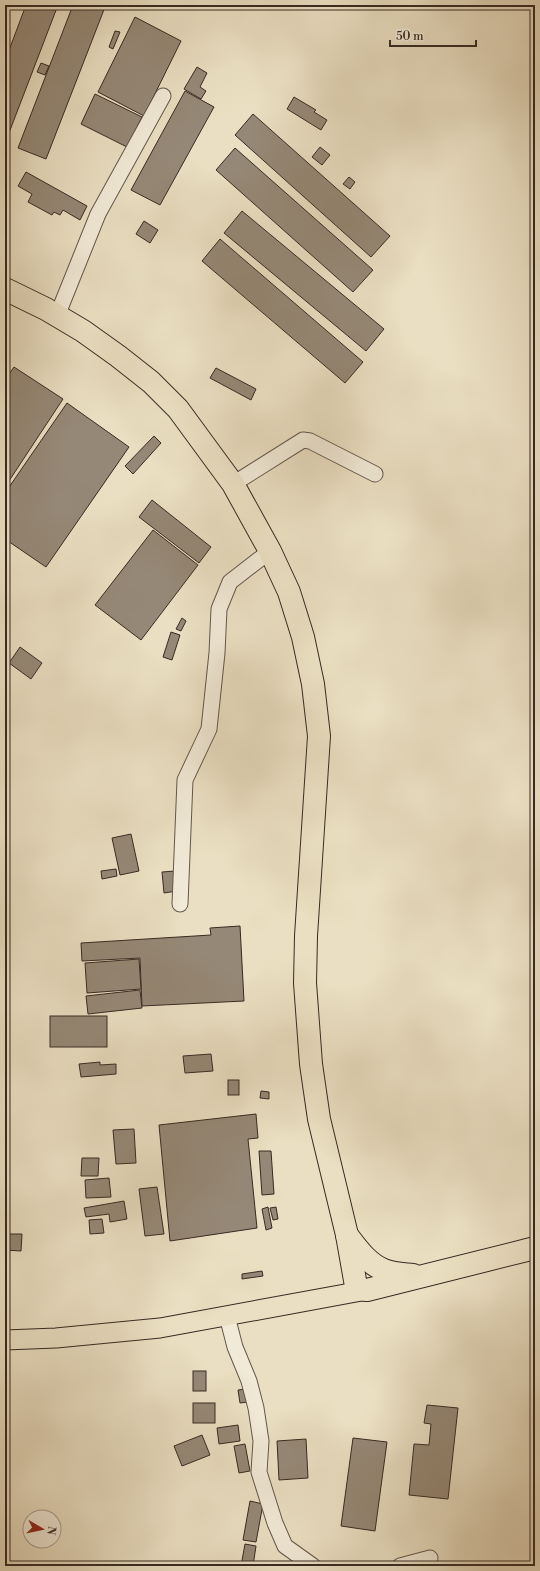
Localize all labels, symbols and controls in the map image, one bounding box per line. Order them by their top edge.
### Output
scale bar [390,22,476,48]
text: 50 m [396,29,424,44]
north arrow [22,1509,62,1549]
text: N [43,1525,58,1536]

